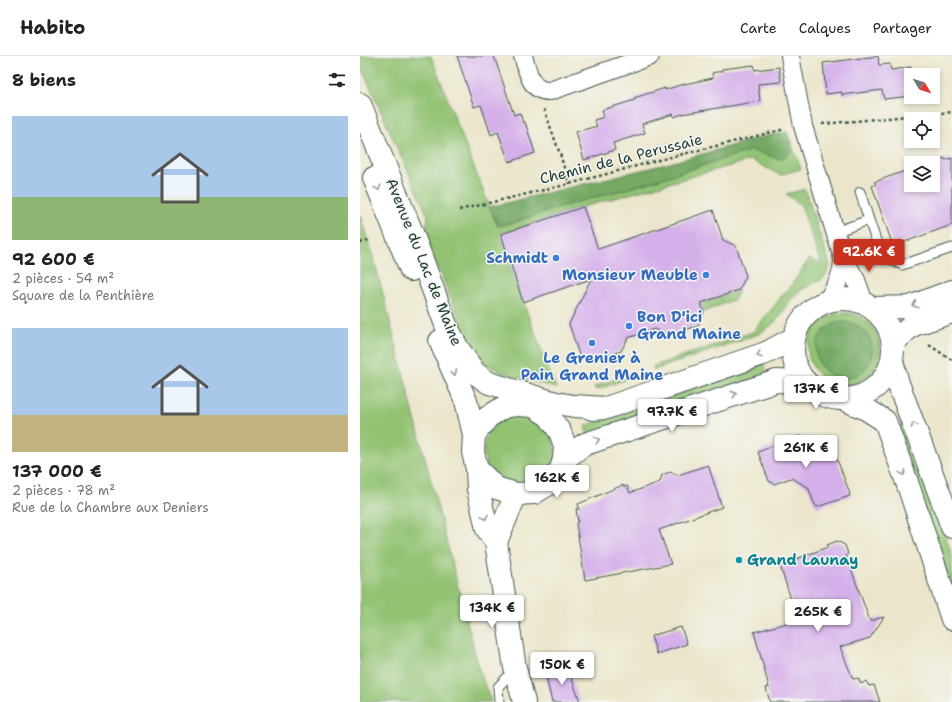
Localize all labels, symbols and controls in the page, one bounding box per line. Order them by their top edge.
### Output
text: Habito [20,15,85,40]
text: Carte [740,19,777,37]
text: Calques [799,19,851,37]
text: Partager [873,19,932,37]
north arrow [904,68,940,104]
map controls [904,68,940,192]
text: 8 biens [12,69,76,91]
icon: filters [326,69,348,91]
button: locate [904,112,940,148]
street label: Chemin de la Perussaie [538,129,704,189]
icon: home [144,142,216,214]
button: layers [904,156,940,192]
street label: Avenue du Lac de Maine [381,175,467,349]
one-way arrow [374,184,382,191]
pin: 92.6K € [832,239,906,273]
text: 92.6K € [843,243,895,260]
text: 92 600 € [12,248,95,270]
place label: Schmidt [486,248,548,268]
marker: Schmidt [551,253,561,263]
place label: Monsieur Meuble [562,265,698,285]
text: 2 pièces · 54 m² [12,270,114,287]
marker: Monsieur Meuble [701,270,711,280]
text: Square de la Penthière [12,287,154,304]
one-way arrow [912,300,919,308]
place label: Bon D'ici Grand Maine [637,307,741,344]
marker: Bon D'ici Grand Maine [624,321,634,331]
marker: Le Grenier à Pain Grand Maine [587,338,597,348]
place label: Le Grenier à Pain Grand Maine [521,348,663,385]
one-way arrow [756,350,763,359]
icon: home [144,354,216,426]
one-way arrow [449,369,457,377]
pin: 137K € [783,376,849,410]
text: 137K € [793,380,839,397]
one-way arrow [730,391,737,399]
pin: 97.7K € [635,399,709,433]
text: 97.7K € [647,403,697,420]
one-way arrow [910,422,918,429]
pin: 261K € [773,435,839,469]
one-way arrow [594,436,601,445]
text: 261K € [783,439,829,456]
text: 137 000 € [12,460,102,482]
pin: 162K € [524,465,590,499]
text: 162K € [534,469,580,486]
one-way arrow [899,470,907,477]
text: 2 pièces · 78 m² [12,482,115,499]
text: Rue de la Chambre aux Deniers [12,499,209,516]
one-way arrow [480,513,488,520]
place label: Grand Launay [747,550,858,570]
marker: Grand Launay [734,555,744,565]
pin: 134K € [459,595,525,629]
text: 134K € [469,599,515,616]
pin: 265K € [785,599,851,633]
text: 265K € [794,603,842,620]
pin: 150K € [529,652,595,686]
text: 150K € [539,656,585,673]

